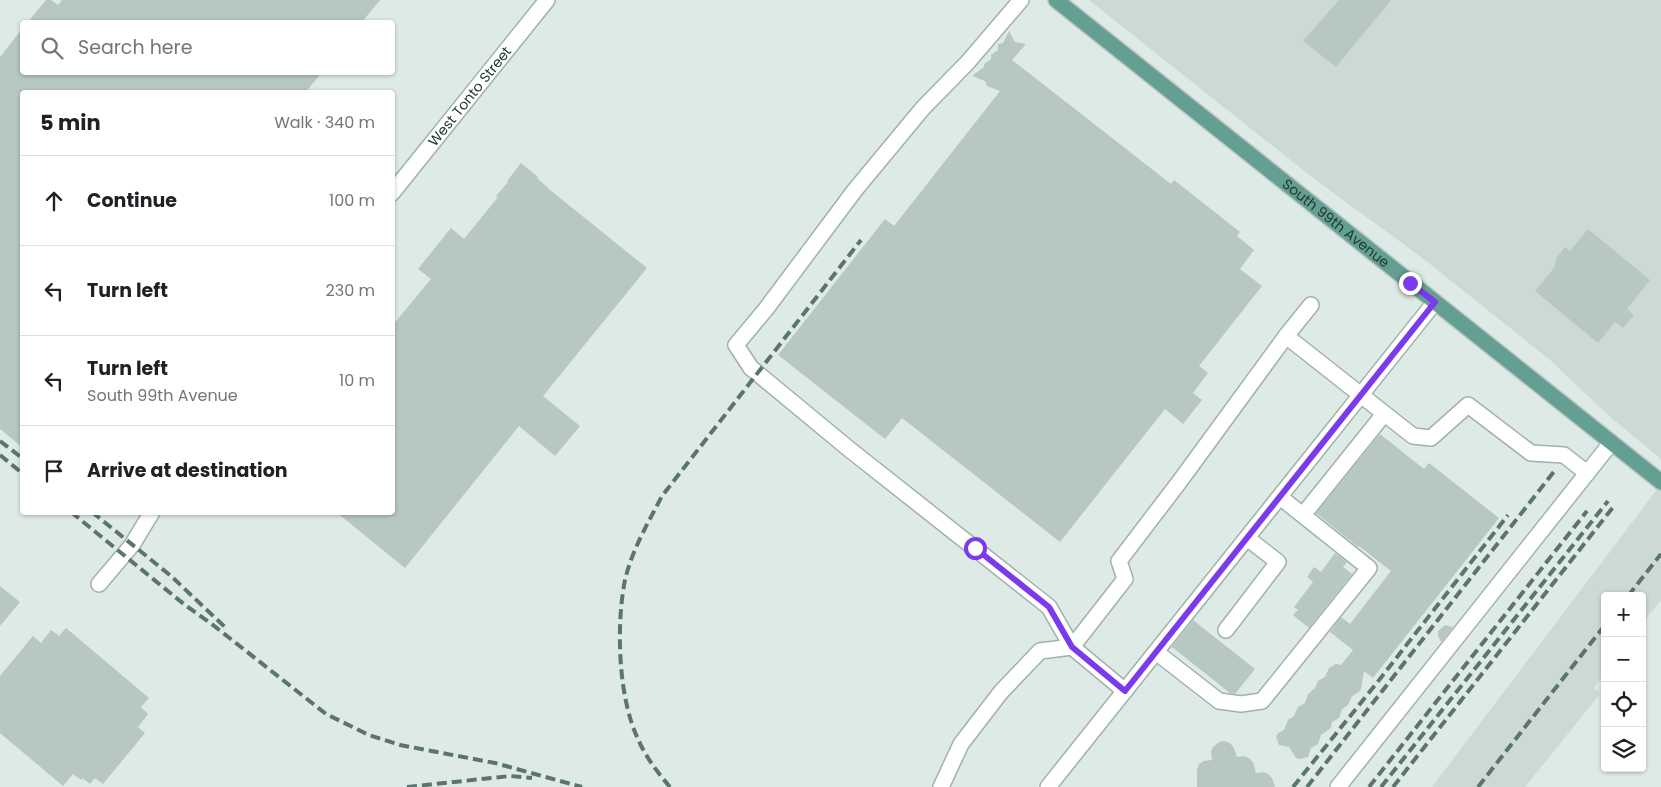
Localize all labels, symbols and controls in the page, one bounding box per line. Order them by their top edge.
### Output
search box [20,20,395,75]
icon: search [38,34,66,62]
text: Search here [78,34,192,61]
street label: West Tonto Street [423,42,516,151]
text: 5 min [40,108,101,137]
text: Walk · 340 m [274,111,375,134]
street label: South 99th Avenue [1278,174,1394,272]
icon: ahead [40,187,68,215]
text: Continue [87,187,177,214]
text: 100 m [329,189,375,212]
route end [1399,272,1422,295]
icon: left [40,277,68,305]
text: Turn left [87,277,168,304]
text: 230 m [326,279,375,302]
text: Turn left [87,355,168,382]
icon: left [40,367,68,395]
text: 10 m [339,369,375,392]
text: South 99th Avenue [87,384,238,407]
icon: arrive [40,457,68,485]
text: Arrive at destination [87,457,288,484]
route start [964,537,987,560]
map controls [1601,592,1646,772]
button: + [1601,592,1646,637]
button: − [1601,637,1646,682]
button: locate [1601,682,1646,727]
button: layers [1601,727,1646,772]

